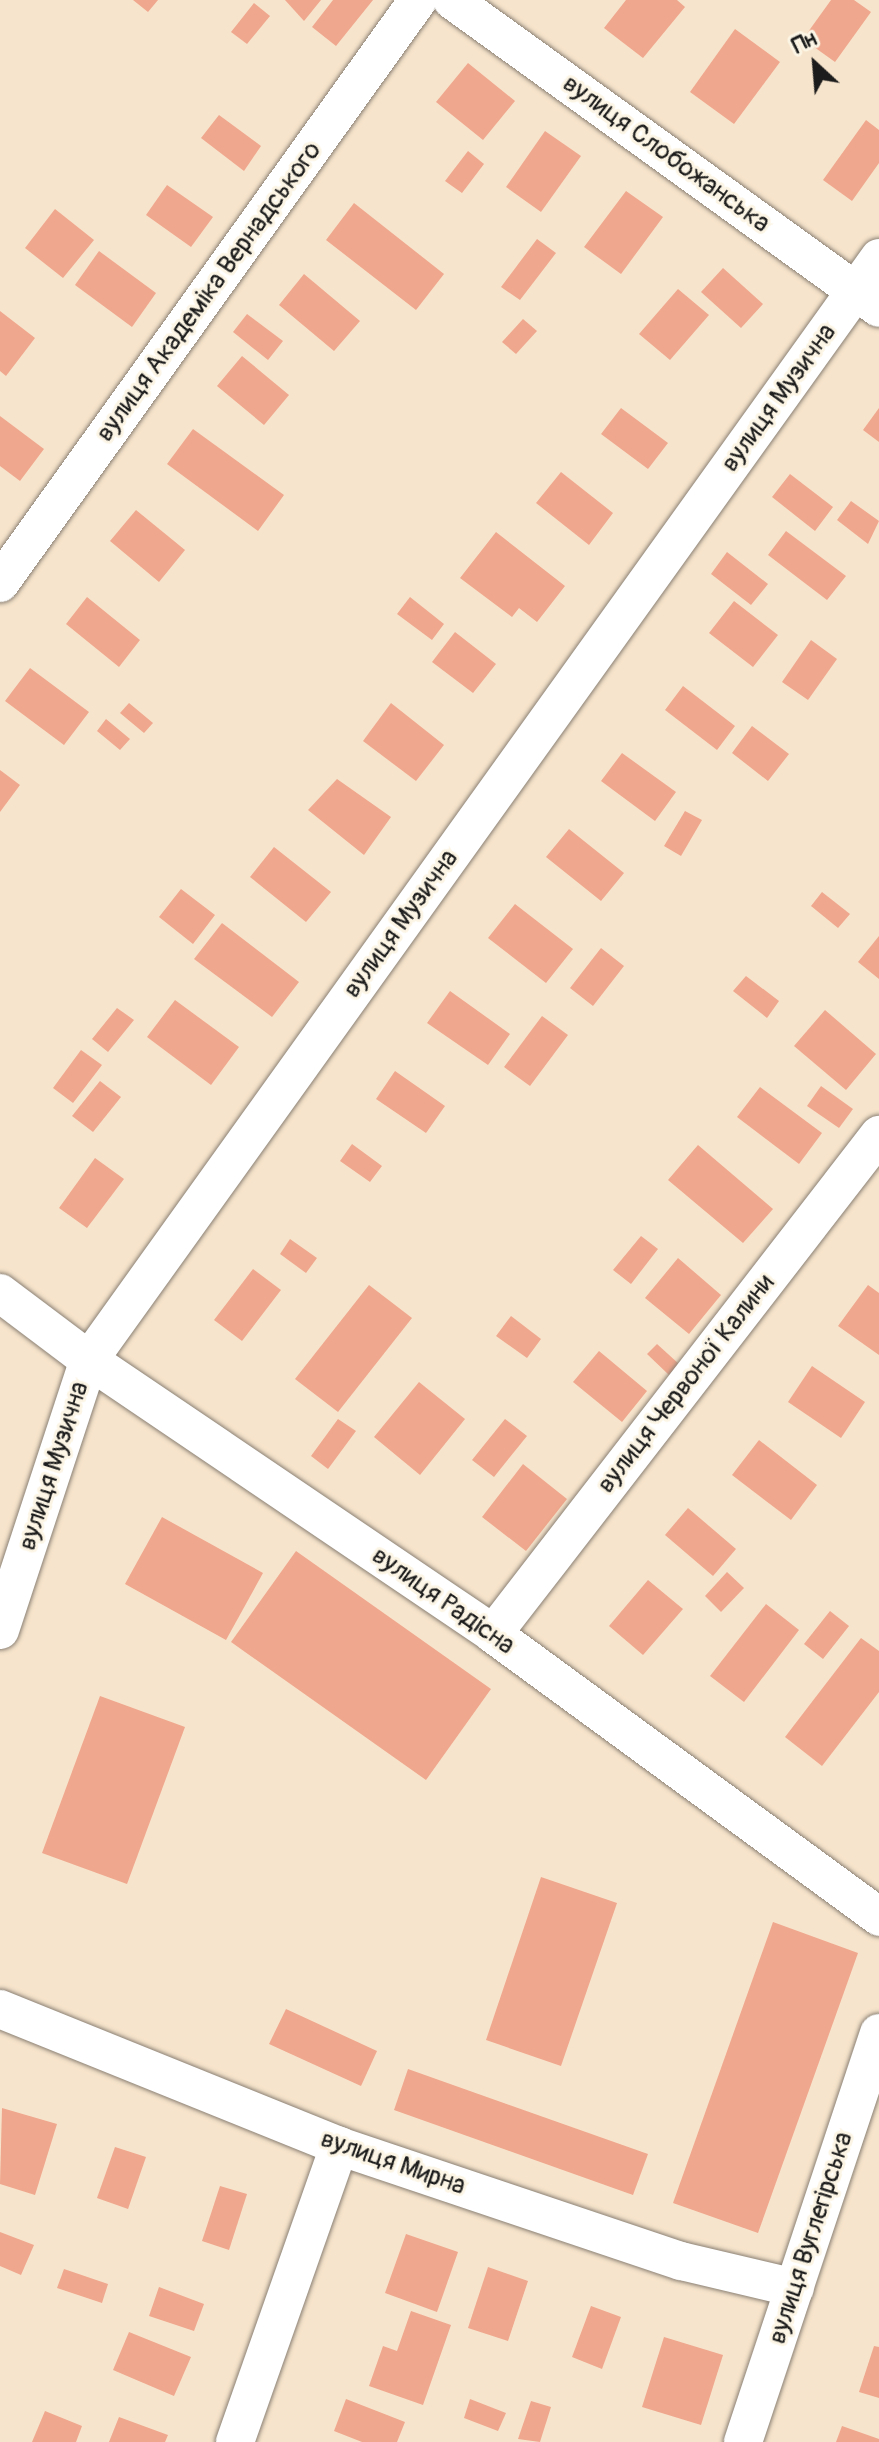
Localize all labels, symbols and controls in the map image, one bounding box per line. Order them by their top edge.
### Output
north arrow [775,24,855,104]
text: Пн [787,25,821,60]
street label: вулиця Слобожанська [556,68,776,240]
street label: вулиця Академіка Вернадського [90,136,328,448]
street label: вулиця Музична [715,318,843,478]
street label: вулиця Музична [337,844,465,1004]
street label: вулиця Червоної Калини [591,1268,781,1500]
street label: вулиця Музична [12,1378,96,1554]
street label: вулиця Радісна [366,1540,520,1662]
street label: вулиця Мирна [317,2124,469,2202]
street label: вулиця Вуглегірська [762,2128,860,2348]

